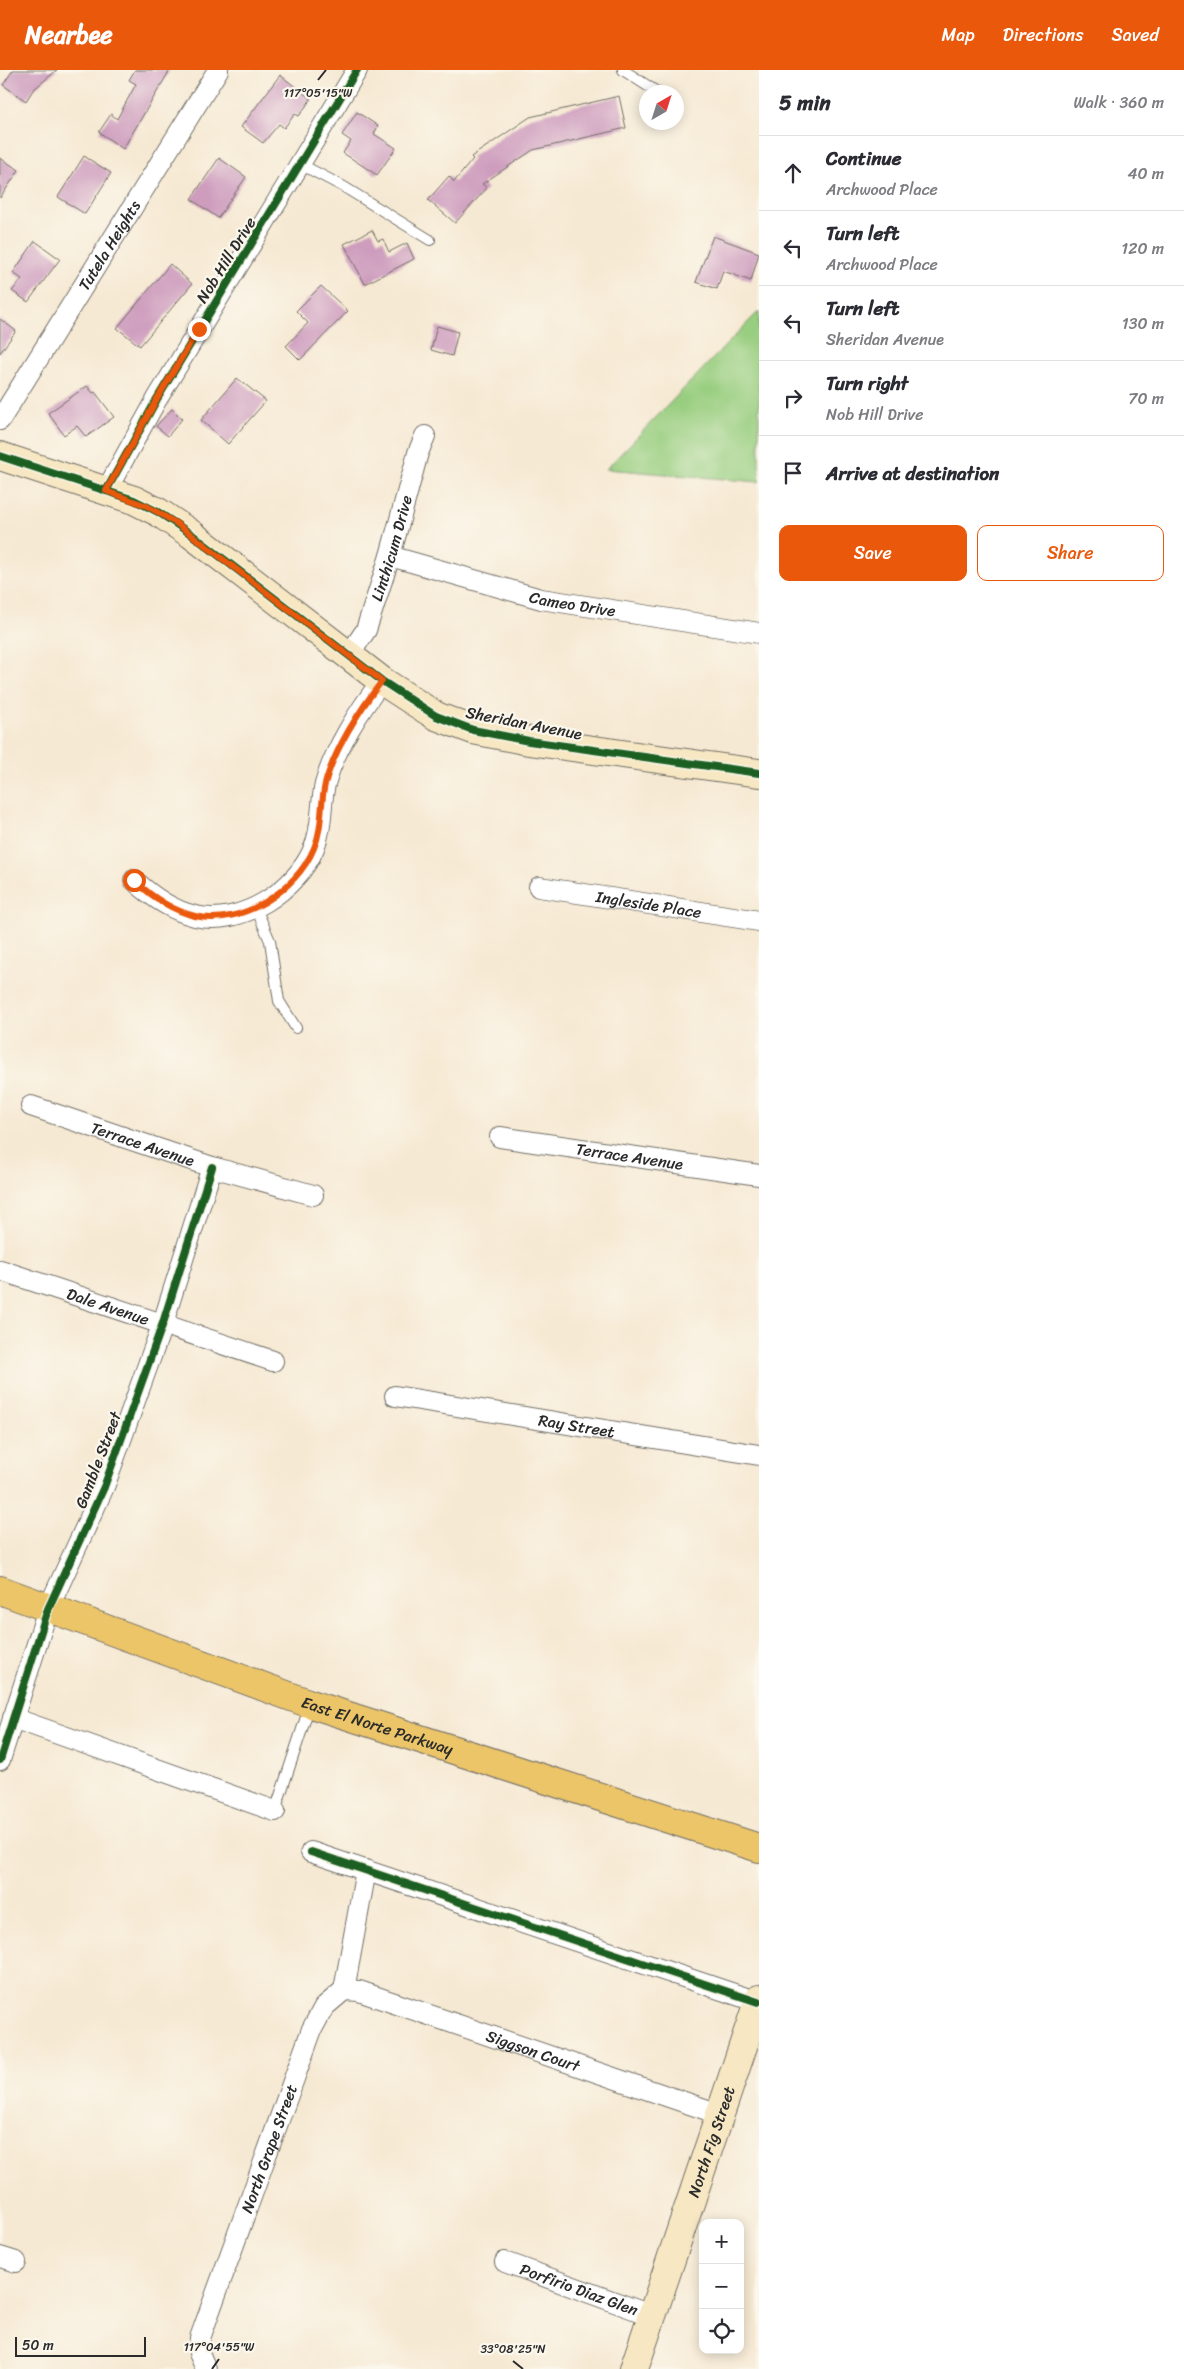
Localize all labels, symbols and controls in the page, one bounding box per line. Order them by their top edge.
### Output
text: Nearbee [25,14,113,56]
text: Map [942,19,975,51]
text: Directions [1003,19,1084,51]
text: Saved [1112,19,1159,51]
text: 117°05'15"W [284,82,353,104]
text: 5 min [779,84,831,122]
north arrow [639,85,684,130]
text: Walk · 360 m [1074,88,1164,117]
text: Continue [826,142,902,175]
icon: ahead [779,159,807,187]
text: 40 m [1127,159,1164,188]
text: Archwood Place [826,175,938,204]
street label: Tutela Heights [70,194,148,296]
street label: Nob Hill Drive [188,211,264,309]
text: Turn left [826,217,899,250]
icon: left [779,234,807,262]
text: 120 m [1121,234,1164,263]
text: Archwood Place [826,250,938,279]
text: Turn left [826,292,899,325]
icon: left [779,309,807,337]
text: 130 m [1122,309,1164,338]
route end [188,318,211,341]
text: Sheridan Avenue [826,325,944,354]
text: Turn right [826,367,908,400]
icon: right [779,384,807,412]
text: 70 m [1128,384,1164,413]
text: Nob Hill Drive [826,400,923,429]
text: Arrive at destination [826,457,999,490]
icon: arrive [779,459,807,487]
street label: Linthicum Drive [362,492,420,605]
button: Save [779,525,967,581]
button: Share [977,525,1164,581]
street label: Cameo Drive [526,582,618,625]
street label: Sheridan Avenue [463,698,585,749]
route start [123,869,146,892]
street label: Ingleside Place [593,881,704,926]
street label: Terrace Avenue [87,1113,199,1175]
street label: Terrace Avenue [574,1134,685,1178]
street label: Dale Avenue [63,1279,153,1333]
street label: Ray Street [536,1405,617,1446]
street label: Gamble Street [66,1407,130,1513]
street label: East El Norte Parkway [297,1687,458,1764]
street label: Siggson Court [482,2021,585,2080]
street label: North Grape Street [232,2080,305,2217]
street label: North Fig Street [679,2082,743,2201]
map controls [699,2219,744,2354]
button: + [699,2219,744,2264]
street label: Porfirio Diaz Glen [516,2254,643,2324]
button: − [699,2264,744,2309]
button: locate [699,2309,744,2354]
text: 50 m [22,2333,54,2358]
scale bar [15,2334,146,2357]
text: 117°04'55"W [184,2336,255,2358]
text: 33°08'25"N [480,2338,546,2360]

